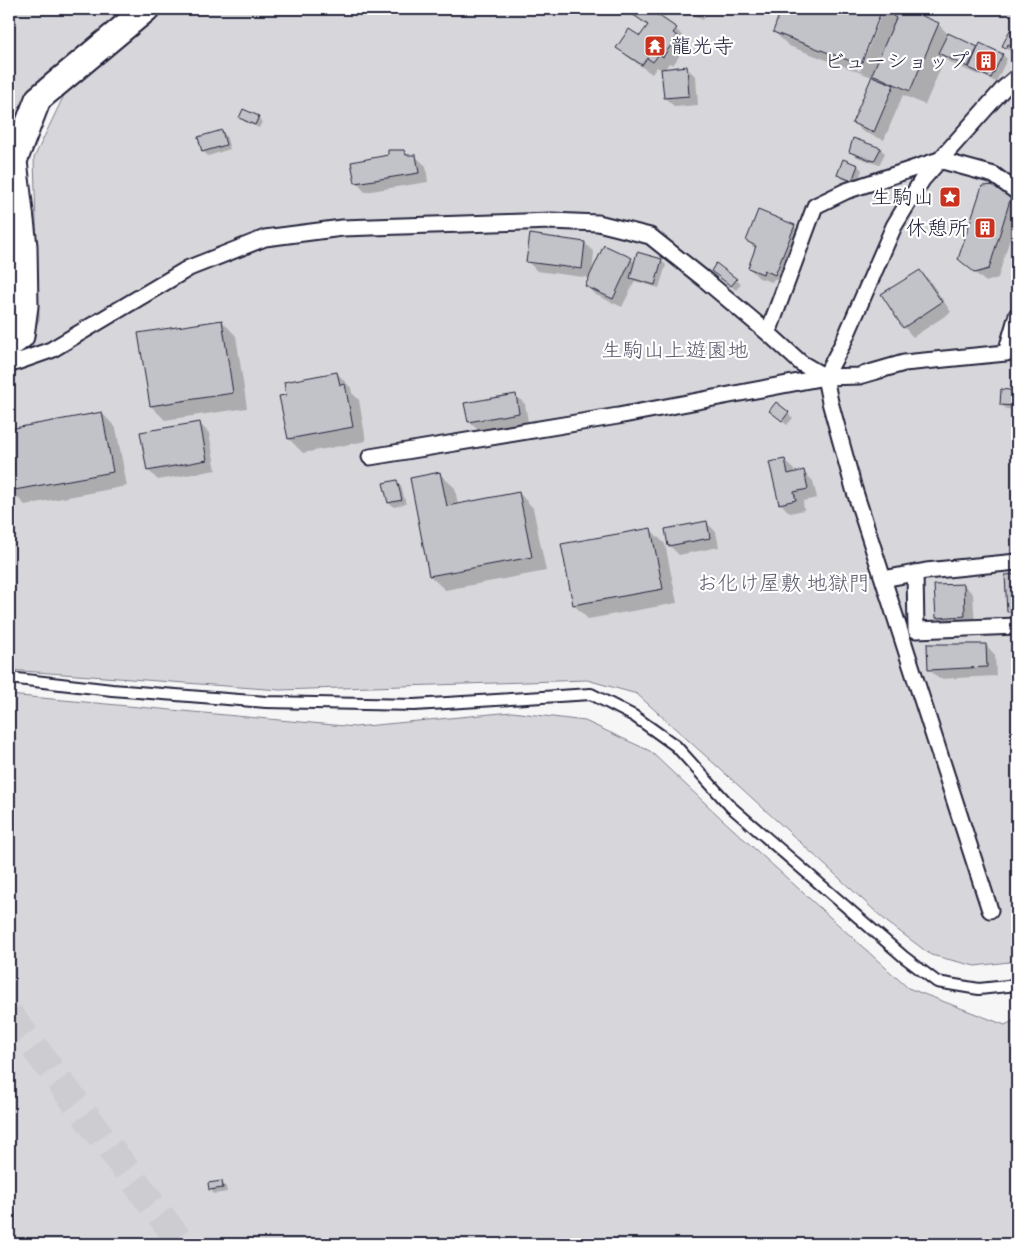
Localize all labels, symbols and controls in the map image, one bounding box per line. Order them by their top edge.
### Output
place label: 龍光寺 [671,33,734,59]
temple icon: 龍光寺 [643,34,667,58]
place label: ビューショップ [823,48,970,74]
building icon: ビューショップ [974,49,998,73]
place label: 生駒山 [871,184,934,210]
place icon: 生駒山 [938,185,962,209]
place label: 休憩所 [906,215,969,241]
building icon: 休憩所 [973,216,997,240]
park label: 生駒山上遊園地 [602,337,749,363]
park label: お化け屋敷 地獄門 [696,570,870,596]

